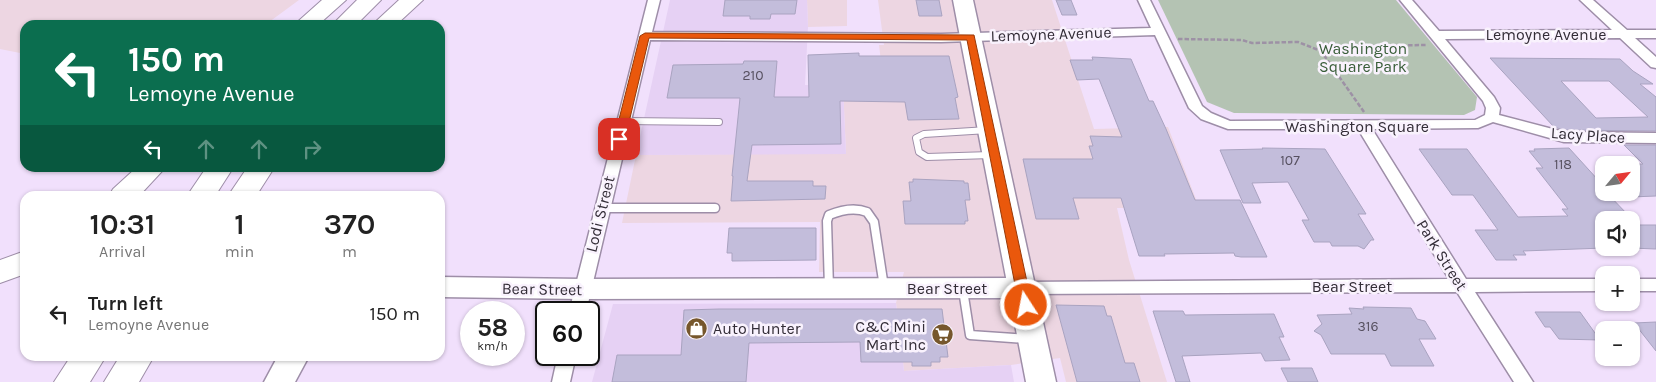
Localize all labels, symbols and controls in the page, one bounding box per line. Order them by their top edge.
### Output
street label: Lemoyne Avenue [990,22,1112,46]
street label: Lemoyne Avenue [1485,25,1607,44]
text: 150 m [128,39,225,80]
park label: Washington Square Park [1319,39,1407,76]
icon: left [45,40,110,105]
house number: 210 [742,67,764,84]
text: Lemoyne Avenue [128,81,295,107]
street label: Washington Square [1285,117,1429,136]
pin [598,118,640,160]
street label: Lacy Place [1550,123,1626,147]
icon: arrive [605,125,633,153]
icon: left [139,135,167,163]
icon: ahead [192,135,220,163]
icon: ahead [245,135,273,163]
icon: right [298,135,326,163]
house number: 107 [1280,152,1300,169]
house number: 118 [1554,156,1572,173]
north arrow [1595,156,1640,201]
map controls [1595,156,1640,366]
street label: Lodi Street [581,174,619,254]
text: 10:31 [90,206,155,242]
text: 1 [234,206,245,242]
text: 370 [324,206,375,242]
button: sound [1595,211,1640,256]
street label: Park Street [1413,216,1471,294]
text: Arrival [99,242,146,261]
text: min [225,242,254,261]
text: m [342,242,357,261]
button: + [1595,266,1640,311]
street label: Bear Street [1312,277,1392,296]
position arrow [999,278,1051,330]
street label: Bear Street [502,279,582,299]
street label: Bear Street [907,279,987,298]
text: Turn left [88,293,163,315]
icon: left [45,300,73,328]
speed limit sign: 60 [535,301,600,366]
text: 150 m [369,303,420,325]
text: 58 [477,313,508,342]
text: Lemoyne Avenue [88,315,209,334]
shop icon: Auto Hunter [685,316,709,340]
place label: C&C Mini Mart Inc [855,317,926,354]
house number: 316 [1358,318,1378,335]
place label: Auto Hunter [713,319,801,338]
button: − [1595,321,1640,366]
supermarket icon: C&C Mini Mart Inc [930,323,954,347]
text: km/h [477,339,508,353]

